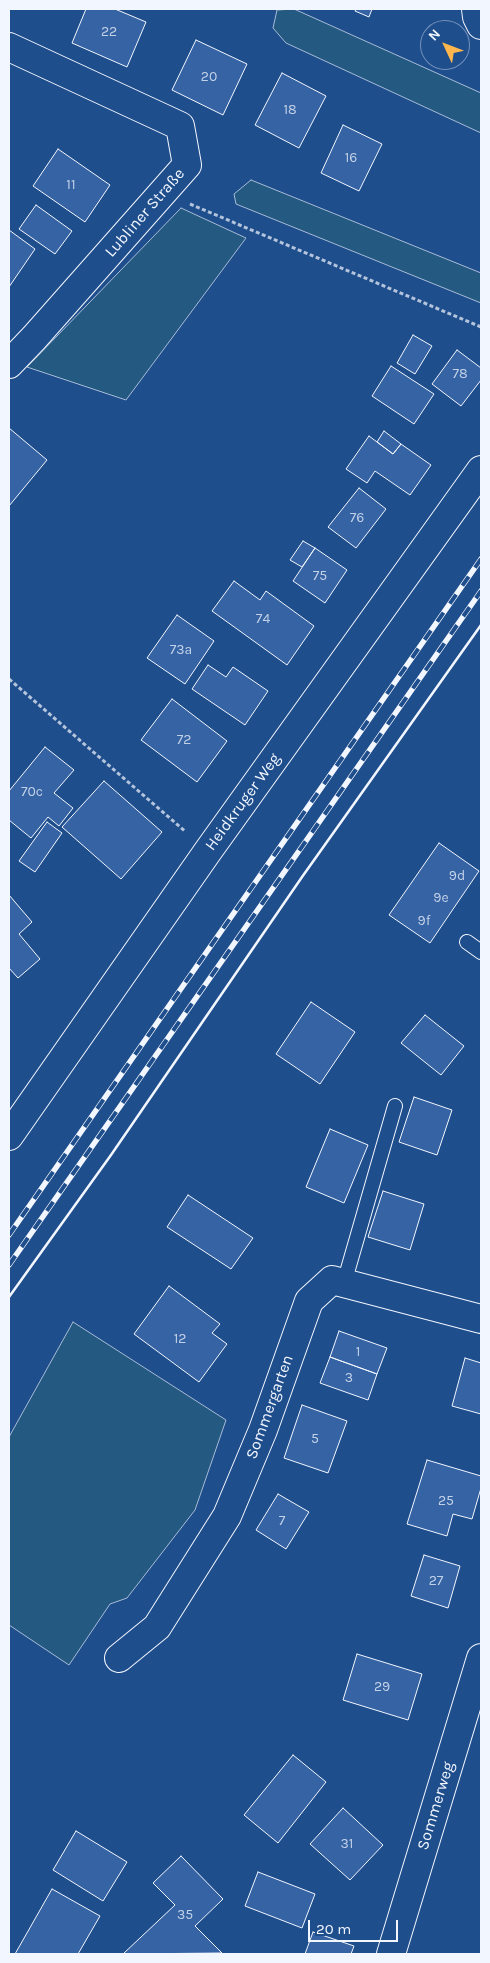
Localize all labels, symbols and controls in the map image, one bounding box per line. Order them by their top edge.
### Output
north arrow [420,20,470,70]
house number: 22 [101,24,117,40]
text: N [425,26,444,45]
house number: 20 [201,69,217,85]
house number: 18 [283,102,297,118]
house number: 16 [345,150,357,166]
street label: Lubliner Straße [101,165,189,261]
house number: 11 [66,177,76,193]
house number: 78 [452,366,468,382]
house number: 76 [350,510,364,526]
house number: 75 [313,568,327,584]
house number: 74 [256,611,270,627]
house number: 73a [170,642,192,658]
house number: 72 [177,732,191,748]
street label: Heidkruger Weg [201,750,285,854]
house number: 70c [21,784,43,800]
house number: 9d [449,868,465,884]
house number: 9e [433,890,449,906]
house number: 9f [418,913,430,929]
house number: 12 [174,1331,186,1347]
house number: 1 [356,1344,360,1360]
street label: Sommergarten [242,1352,298,1462]
house number: 3 [345,1370,353,1386]
house number: 5 [311,1431,319,1447]
house number: 25 [438,1493,454,1509]
house number: 7 [279,1513,285,1529]
house number: 27 [429,1573,443,1589]
house number: 29 [374,1679,390,1695]
street label: Sommerweg [413,1760,459,1852]
house number: 31 [341,1836,353,1852]
house number: 35 [177,1907,193,1923]
scale bar [310,1910,400,1942]
text: 20 m [316,1920,351,1938]

